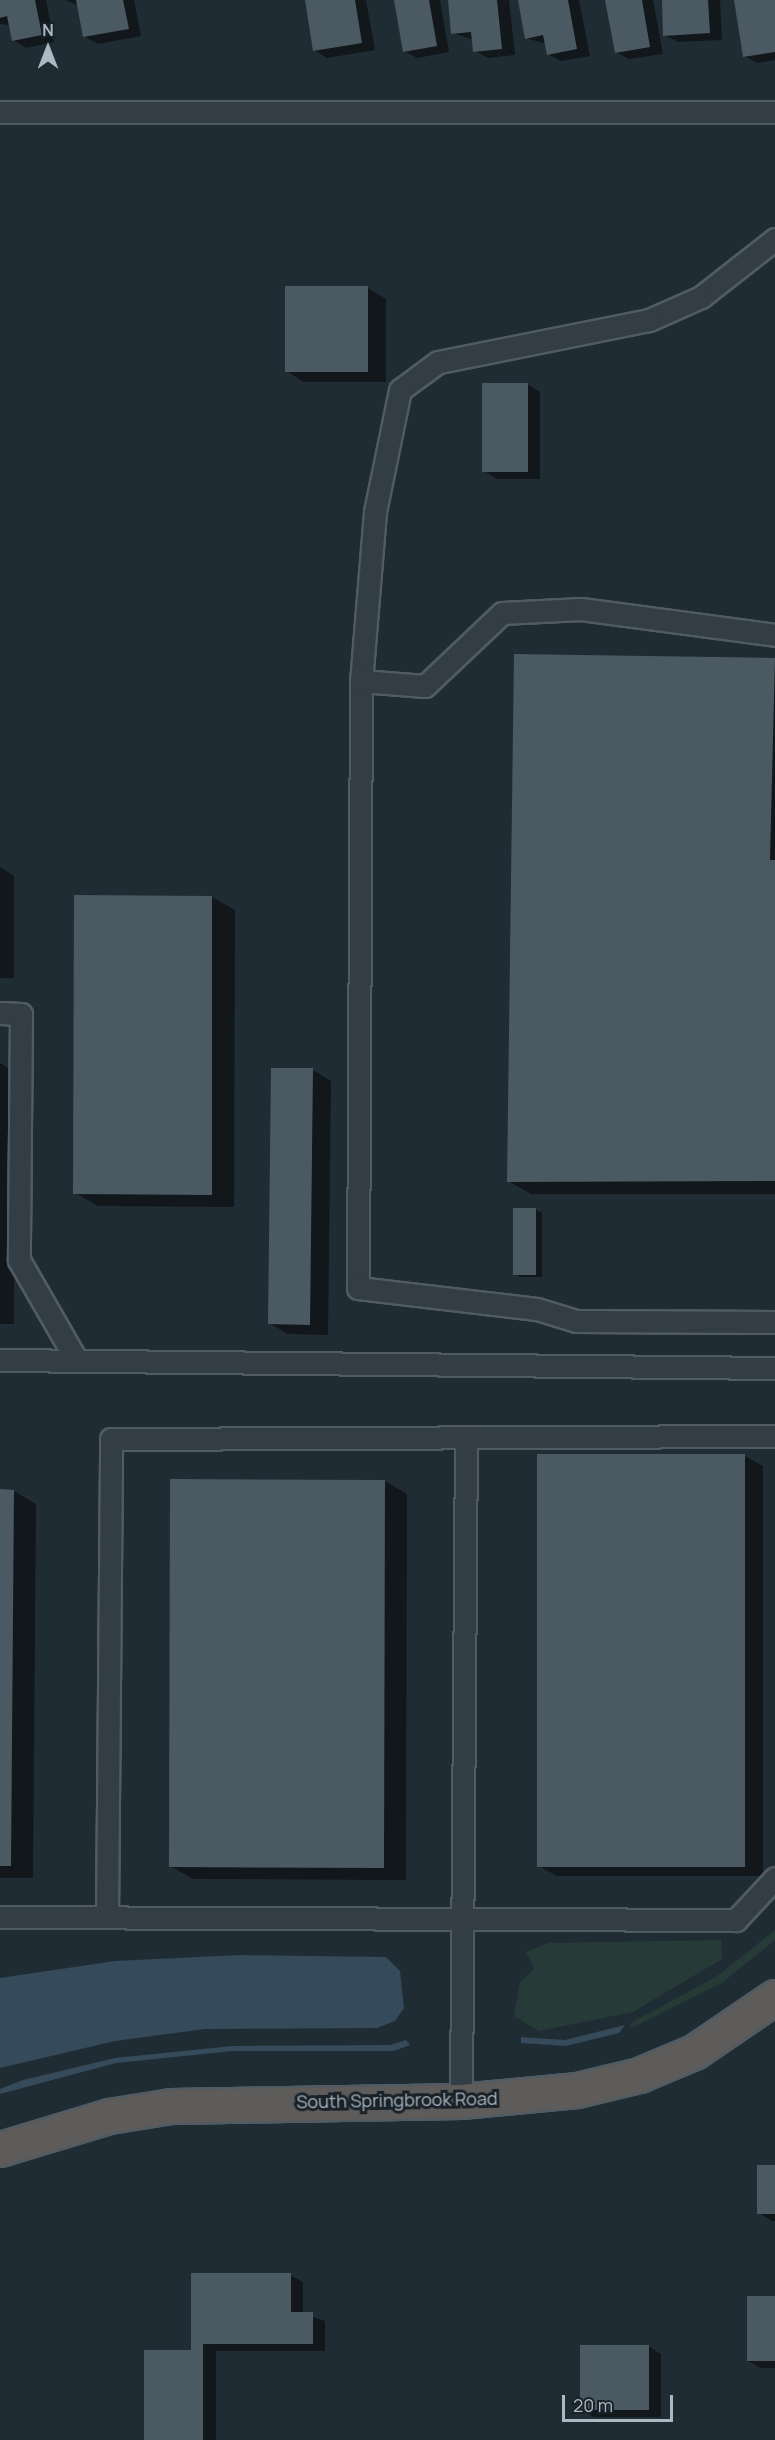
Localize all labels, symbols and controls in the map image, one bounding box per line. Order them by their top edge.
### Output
north arrow [18,18,78,78]
text: N [42,19,54,41]
street label: South Springbrook Road [296,2087,498,2113]
scale bar [565,2383,676,2421]
text: 20 m [573,2393,613,2417]

